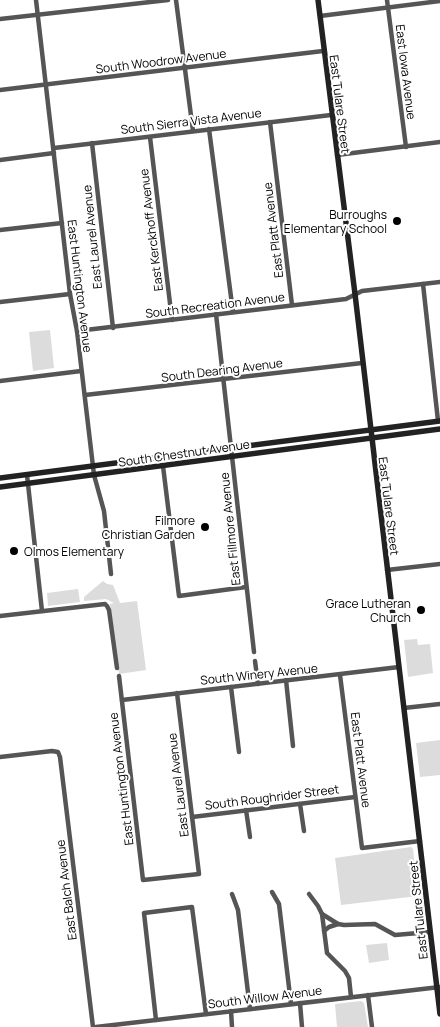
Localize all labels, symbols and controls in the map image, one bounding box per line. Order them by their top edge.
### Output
street label: East Iowa Avenue [392,23,420,121]
street label: South Woodrow Avenue [95,45,227,77]
street label: East Tulare Street [326,54,354,154]
street label: South Sierra Vista Avenue [120,104,262,138]
street label: East Kerckhoff Avenue [135,168,167,292]
street label: East Platt Avenue [259,181,287,279]
street label: East Laurel Avenue [78,184,106,290]
place label: Burroughs Elementary School [284,206,387,237]
marker: Burroughs Elementary School [391,215,403,227]
street label: East Huntington Avenue [63,219,97,353]
street label: South Recreation Avenue [144,288,286,322]
street label: South Dearing Avenue [160,354,284,386]
street label: South Chestnut Avenue [117,435,251,471]
street label: East Tulare Street [375,456,403,556]
street label: East Fillmore Avenue [216,472,244,586]
place label: Filmore Christian Garden [102,512,195,543]
marker: Filmore Christian Garden [199,521,211,533]
place label: Olmos Elementary [24,543,125,560]
marker: Olmos Elementary [8,545,20,557]
place label: Grace Lutheran Church [326,595,411,626]
marker: Grace Lutheran Church [415,604,427,616]
street label: South Winery Avenue [199,659,319,689]
street label: East Platt Avenue [347,711,375,809]
street label: East Huntington Avenue [104,712,138,846]
street label: East Laurel Avenue [163,732,193,838]
street label: South Roughrider Street [204,780,340,814]
street label: East Balch Avenue [51,839,81,941]
street label: East Tulare Street [404,860,432,960]
street label: South Willow Avenue [207,982,323,1012]

